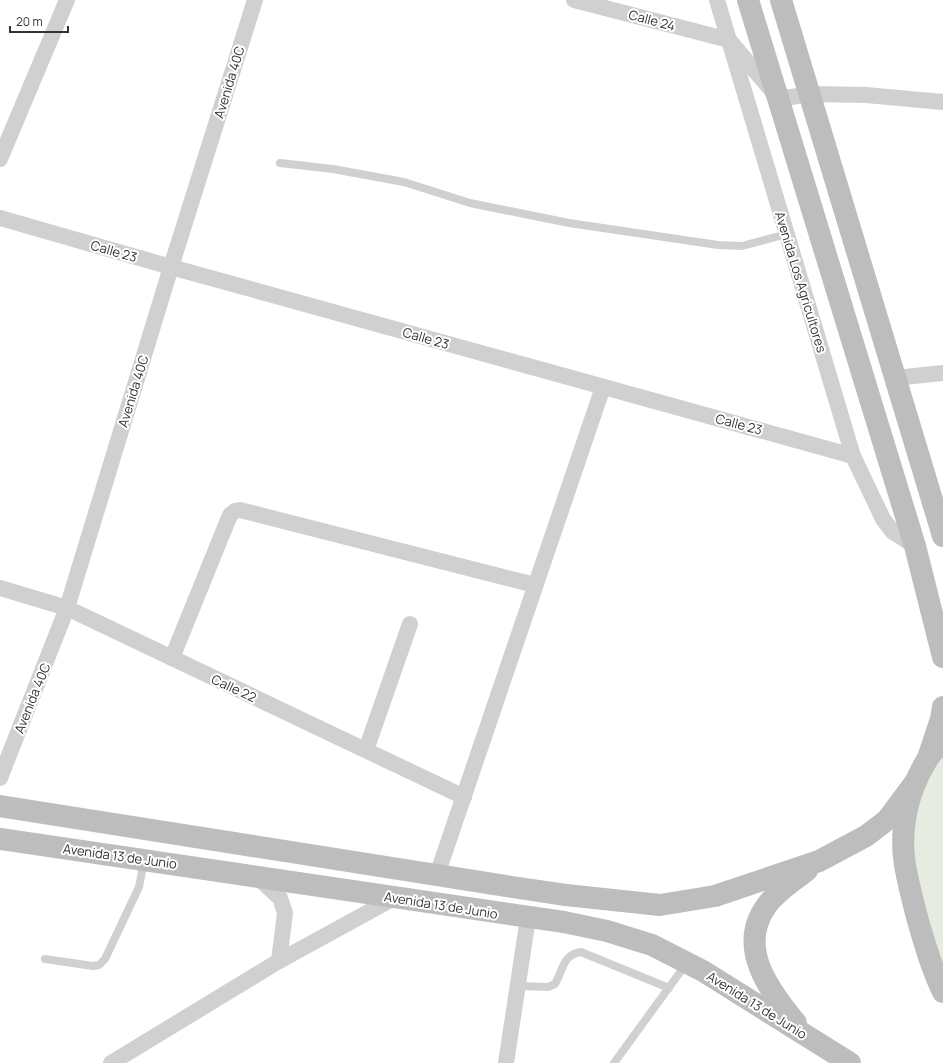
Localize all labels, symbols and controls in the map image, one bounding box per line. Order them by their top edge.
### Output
street label: Calle 24 [627,5,678,35]
scale bar [10,8,68,34]
text: 20 m [16,13,43,30]
street label: Avenida 40C [209,44,249,120]
street label: Avenida Los Agricultores [771,209,831,355]
street label: Calle 23 [89,236,139,266]
street label: Calle 23 [401,323,451,353]
street label: Avenida 40C [113,353,153,429]
street label: Calle 23 [714,409,764,439]
street label: Avenida 40C [10,660,54,736]
street label: Calle 22 [209,670,259,706]
street label: Avenida 13 de Junio [62,839,178,873]
street label: Avenida 13 de Junio [383,887,499,923]
street label: Avenida 13 de Junio [704,967,811,1043]

